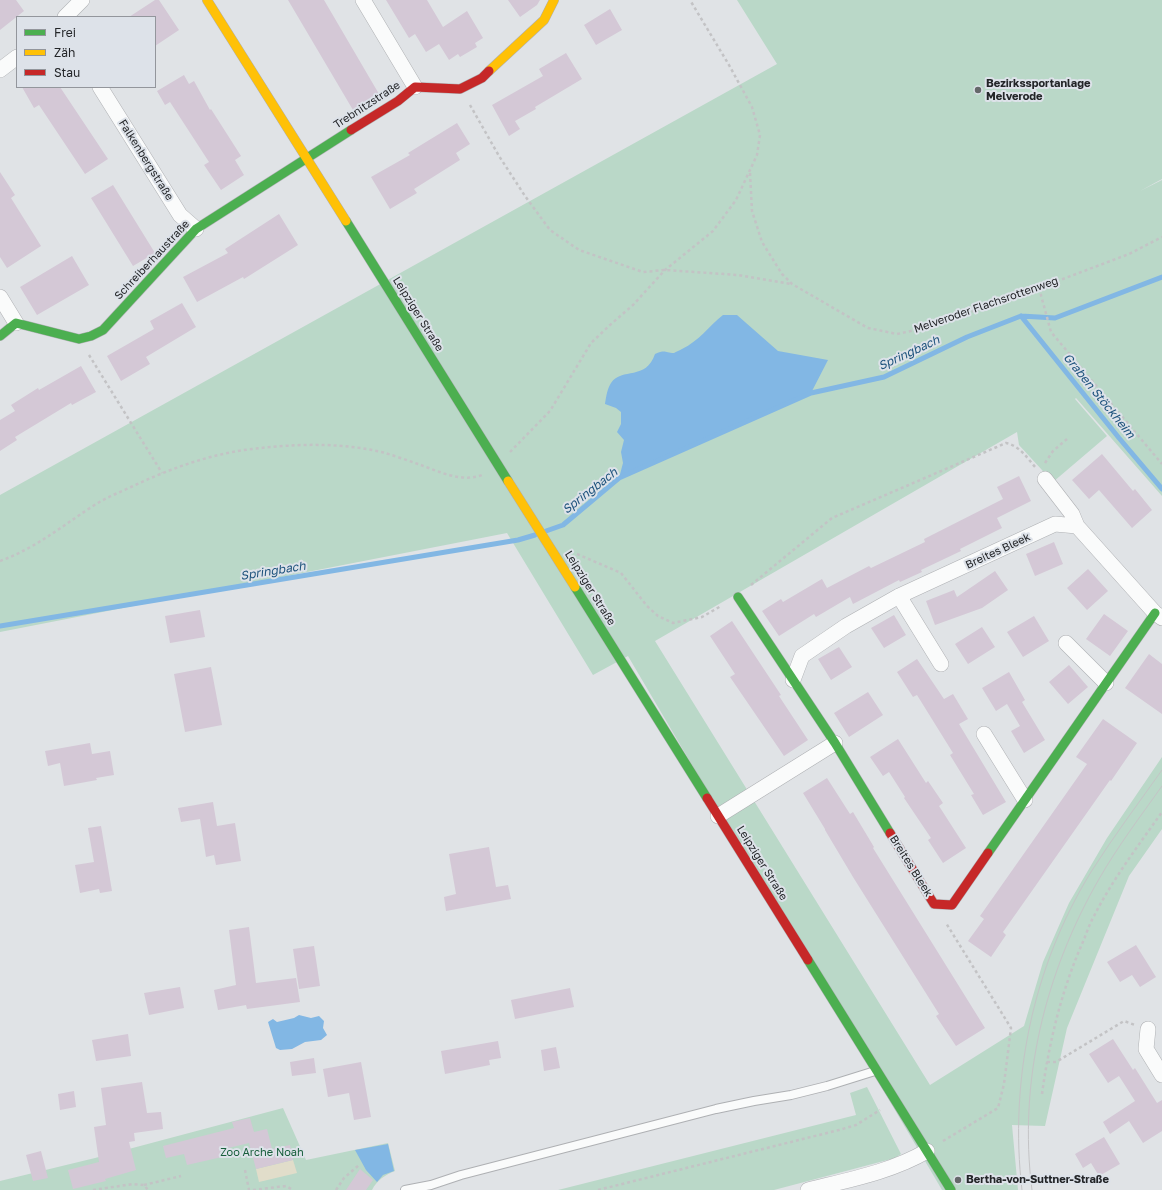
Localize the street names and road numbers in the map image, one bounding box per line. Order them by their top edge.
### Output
street label: Trebnitzstraße [331,79,403,131]
street label: Falkenbergstraße [116,117,176,203]
street label: Schreiberhaustraße [112,218,192,302]
street label: Leipziger Straße [390,274,446,354]
street label: Melveroder Flachsrottenweg [912,274,1060,336]
street label: Breites Bleek [963,530,1033,572]
street label: Leipziger Straße [562,548,618,628]
street label: Leipziger Straße [734,823,790,903]
street label: Breites Bleek [887,833,935,899]

